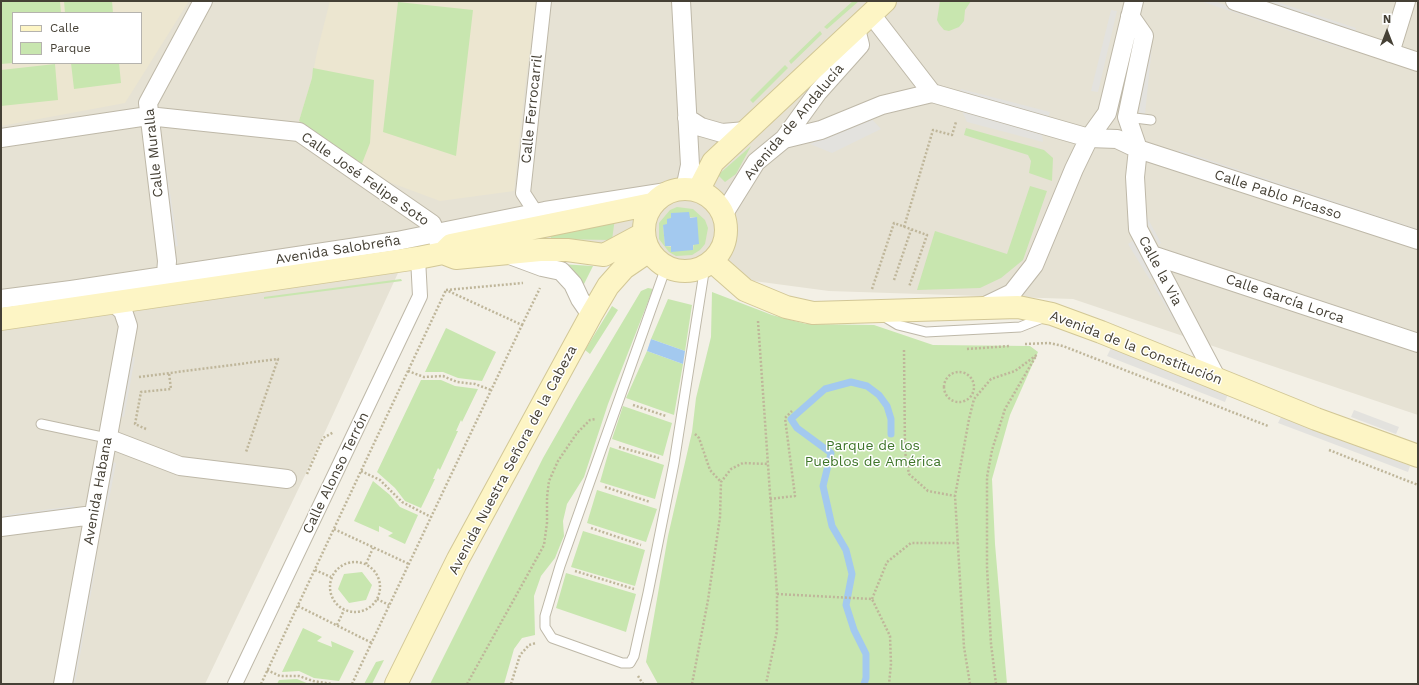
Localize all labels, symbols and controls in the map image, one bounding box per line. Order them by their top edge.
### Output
legend [12,12,142,64]
north arrow [1367,12,1407,52]
text: N [1383,13,1391,26]
text: Calle [50,21,79,35]
text: Parque [50,41,91,55]
street label: Calle Ferrocarril [518,54,546,164]
street label: Avenida de Andalucía [740,60,848,184]
street label: Calle Muralla [141,108,167,198]
street label: Calle José Felipe Soto [298,128,432,230]
street label: Calle Pablo Picasso [1212,166,1344,224]
street label: Avenida Salobreña [274,232,402,268]
street label: Calle la Via [1135,233,1185,309]
street label: Calle García Lorca [1223,271,1347,327]
street label: Avenida de la Constitución [1047,307,1225,389]
street label: Avenida Nuestra Señora de la Cabeza [445,343,581,577]
street label: Calle Alonso Terrón [299,409,373,537]
street label: Avenida Habana [80,436,116,546]
park label: Parque de los Pueblos de América [805,438,941,470]

